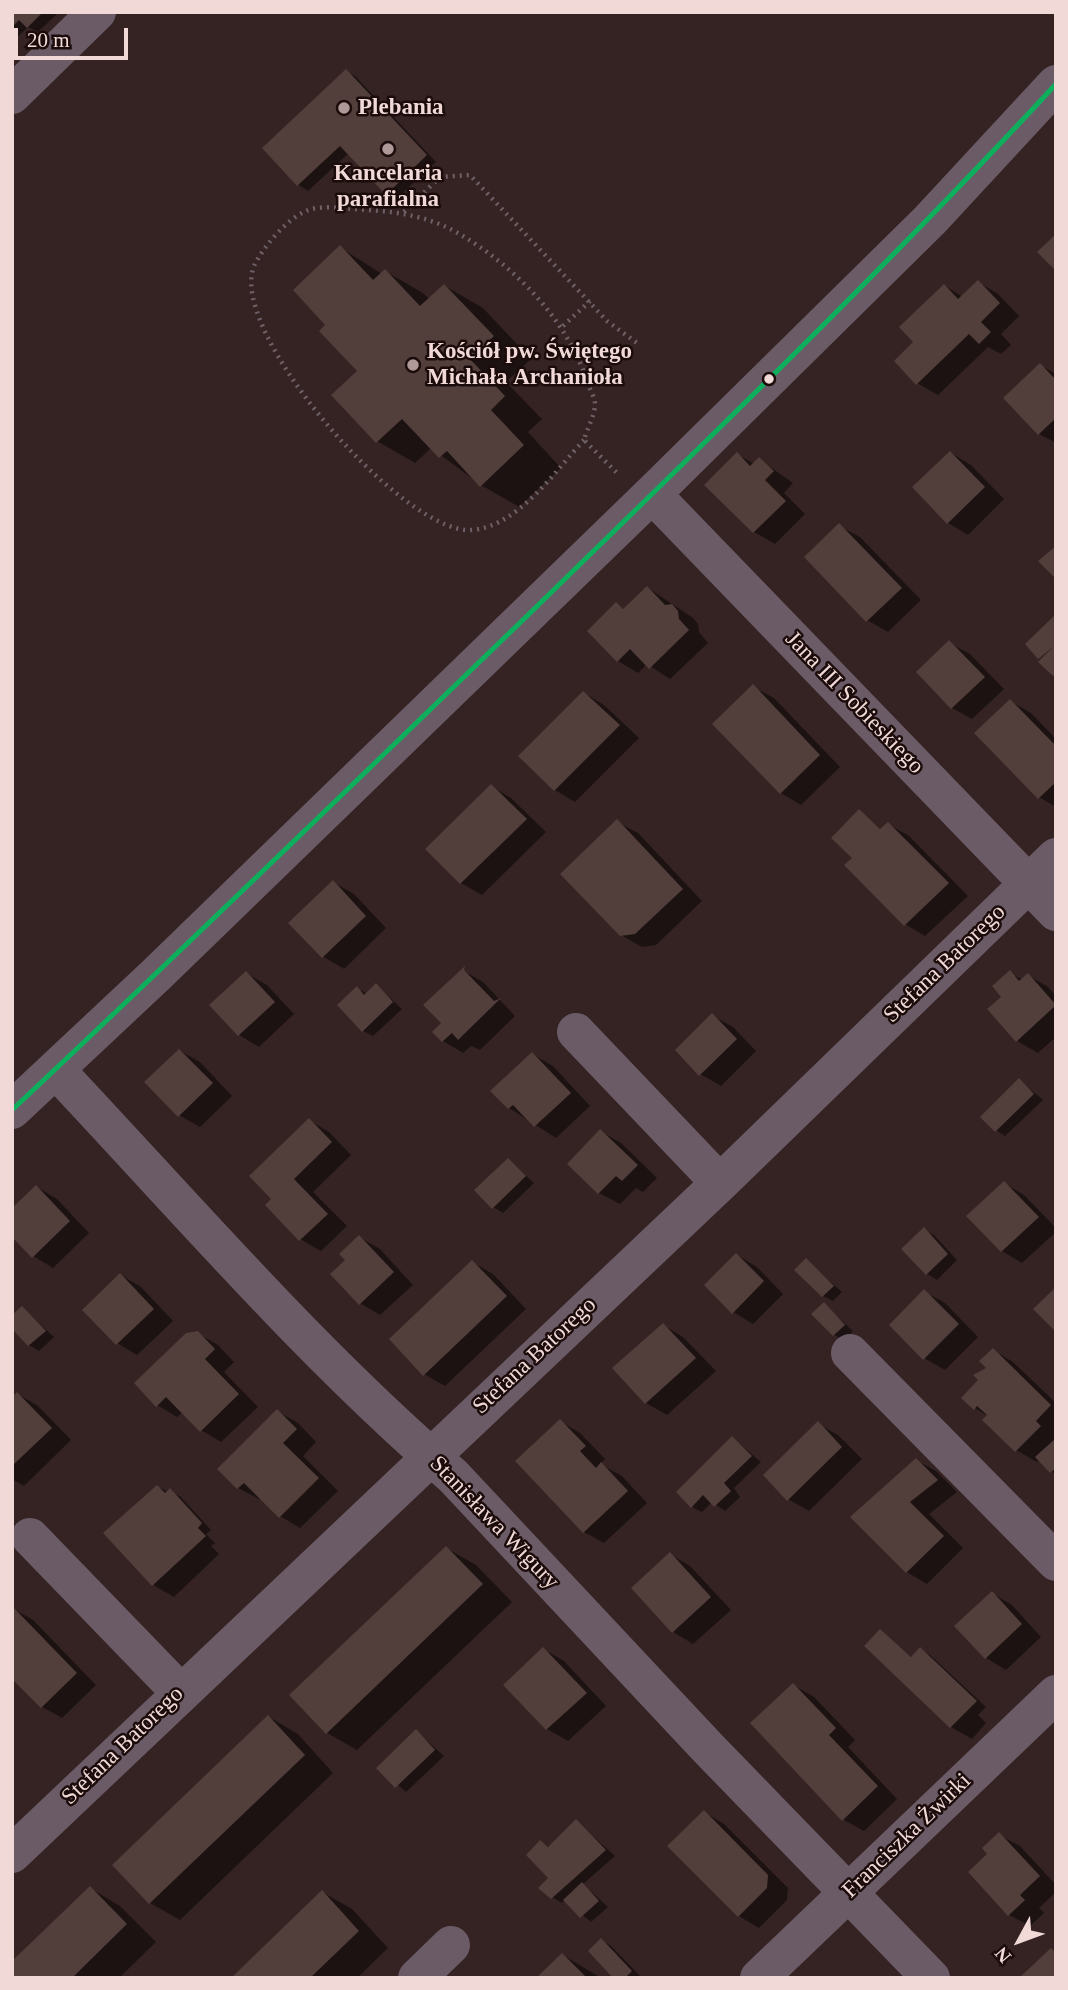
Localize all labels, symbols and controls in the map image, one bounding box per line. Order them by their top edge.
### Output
scale bar [18,14,131,58]
text: 20 m [27,28,70,52]
place label: Plebania [358,94,444,122]
marker: Plebania [336,100,352,116]
marker: Kancelaria parafialna [380,141,396,157]
place label: Kancelaria parafialna [334,160,442,214]
place label: Kościół pw. Świętego Michała Archanioła [427,338,632,392]
marker: Kościół pw. Świętego Michała Archanioła [405,357,421,373]
unlabelled marker [762,372,776,386]
street label: Jana III Sobieskiego [779,626,929,780]
street label: Stefana Batorego [878,899,1012,1029]
street label: Stefana Batorego [467,1292,603,1420]
street label: Stanisława Wigury [423,1451,565,1595]
street label: Stefana Batorego [56,1681,190,1811]
street label: Franciszka Żwirki [837,1768,977,1904]
north arrow [984,1906,1054,1976]
text: N [990,1943,1015,1967]

